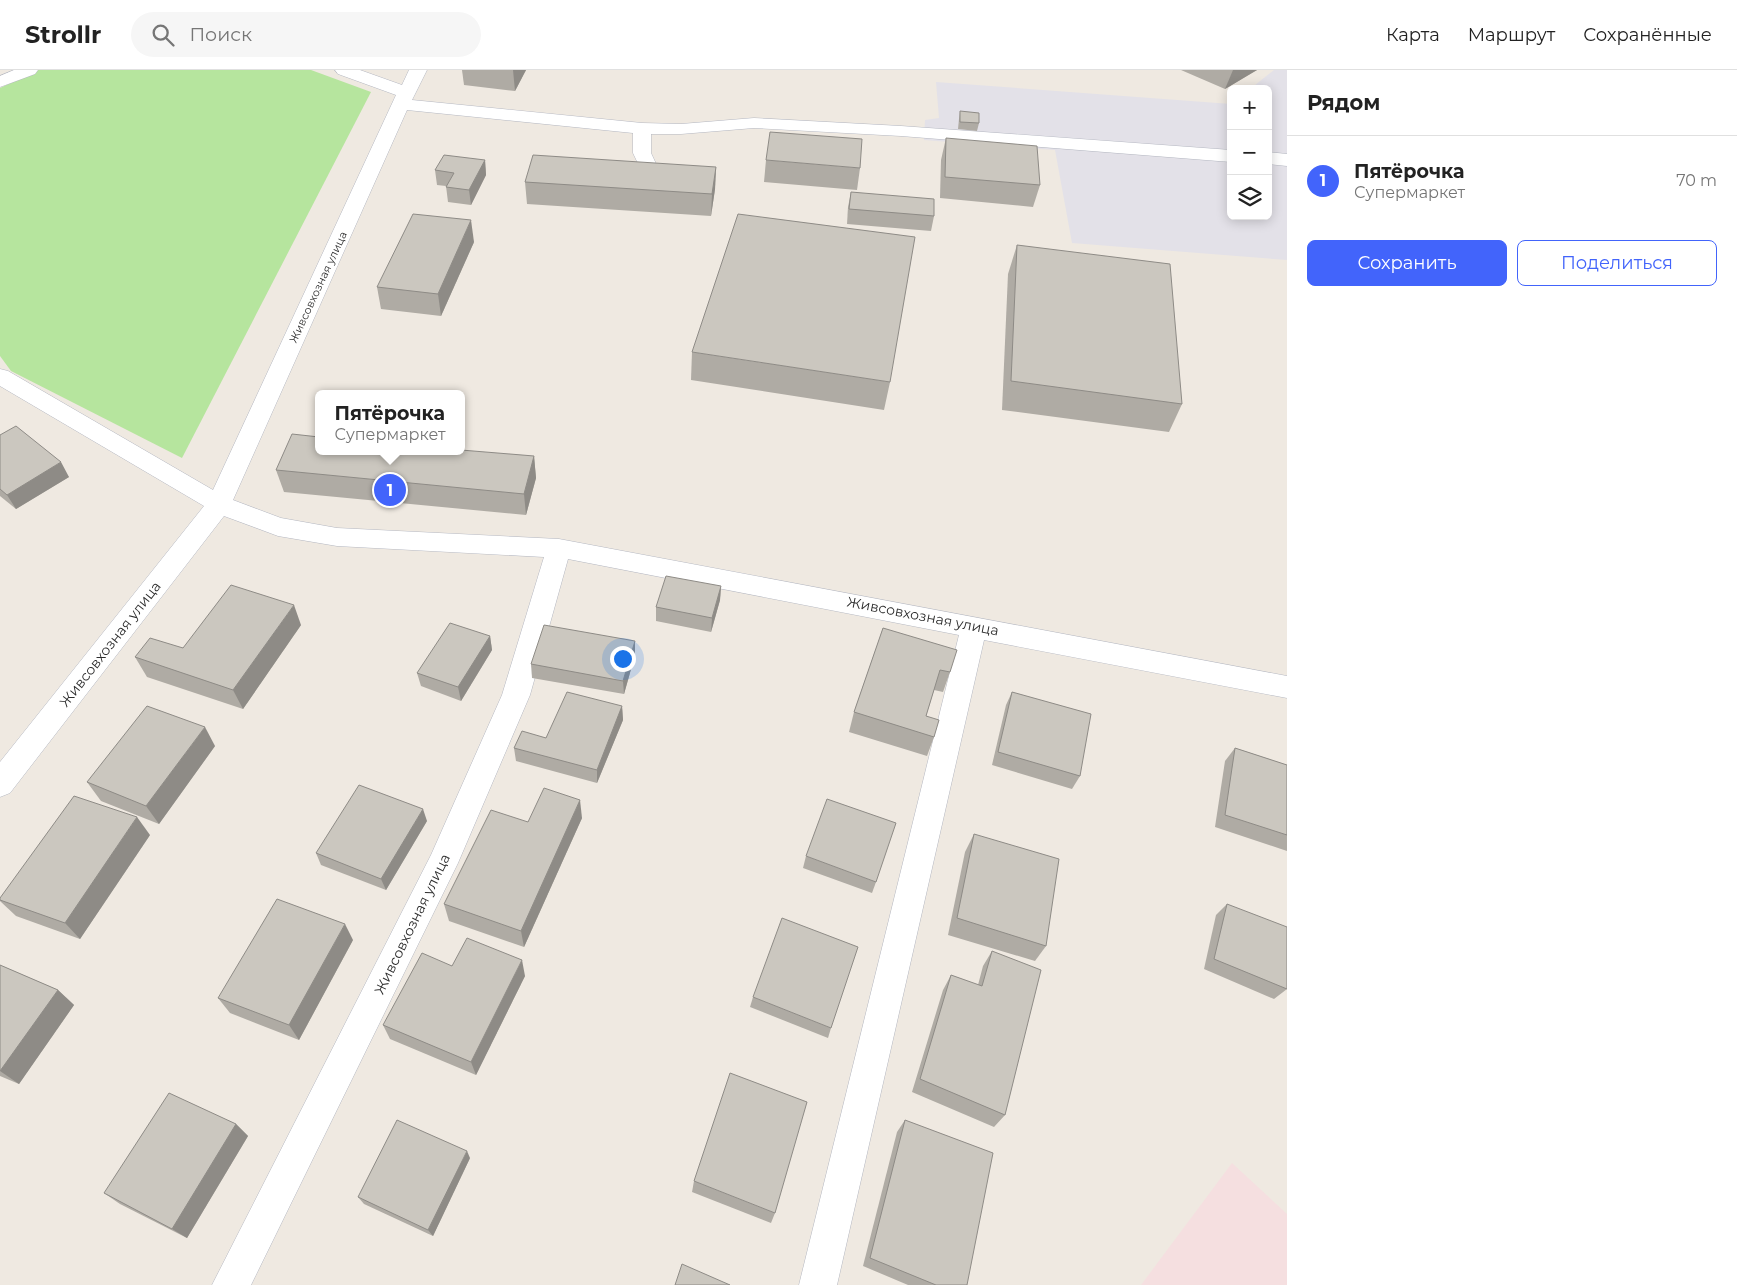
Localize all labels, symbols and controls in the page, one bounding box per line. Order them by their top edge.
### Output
search box [131,12,481,57]
text: Strollr [25,20,101,49]
icon: search [149,21,177,49]
text: Поиск [189,23,252,46]
text: Карта [1386,24,1440,46]
text: Маршрут [1468,24,1555,46]
text: Сохранённые [1583,24,1712,46]
map controls [1227,85,1272,220]
button: + [1227,85,1272,130]
text: Рядом [1307,90,1380,115]
button: − [1227,130,1272,175]
text: Пятёрочка [1354,160,1464,183]
text: 1 [1320,171,1326,190]
text: 70 m [1676,171,1717,190]
button: layers [1227,175,1272,220]
text: Супермаркет [1354,183,1465,202]
street label: Живсовхозная улица [286,229,350,345]
button: Сохранить [1307,240,1507,286]
button: Поделиться [1517,240,1717,286]
popup [315,390,465,455]
text: Пятёрочка [334,402,445,425]
text: Супермаркет [334,425,446,444]
pin: 1 [374,471,406,509]
street label: Живсовхозная улица [55,578,165,710]
street label: Живсовхозная улица [846,592,1000,640]
your location [610,646,636,672]
street label: Живсовхозная улица [370,851,454,997]

